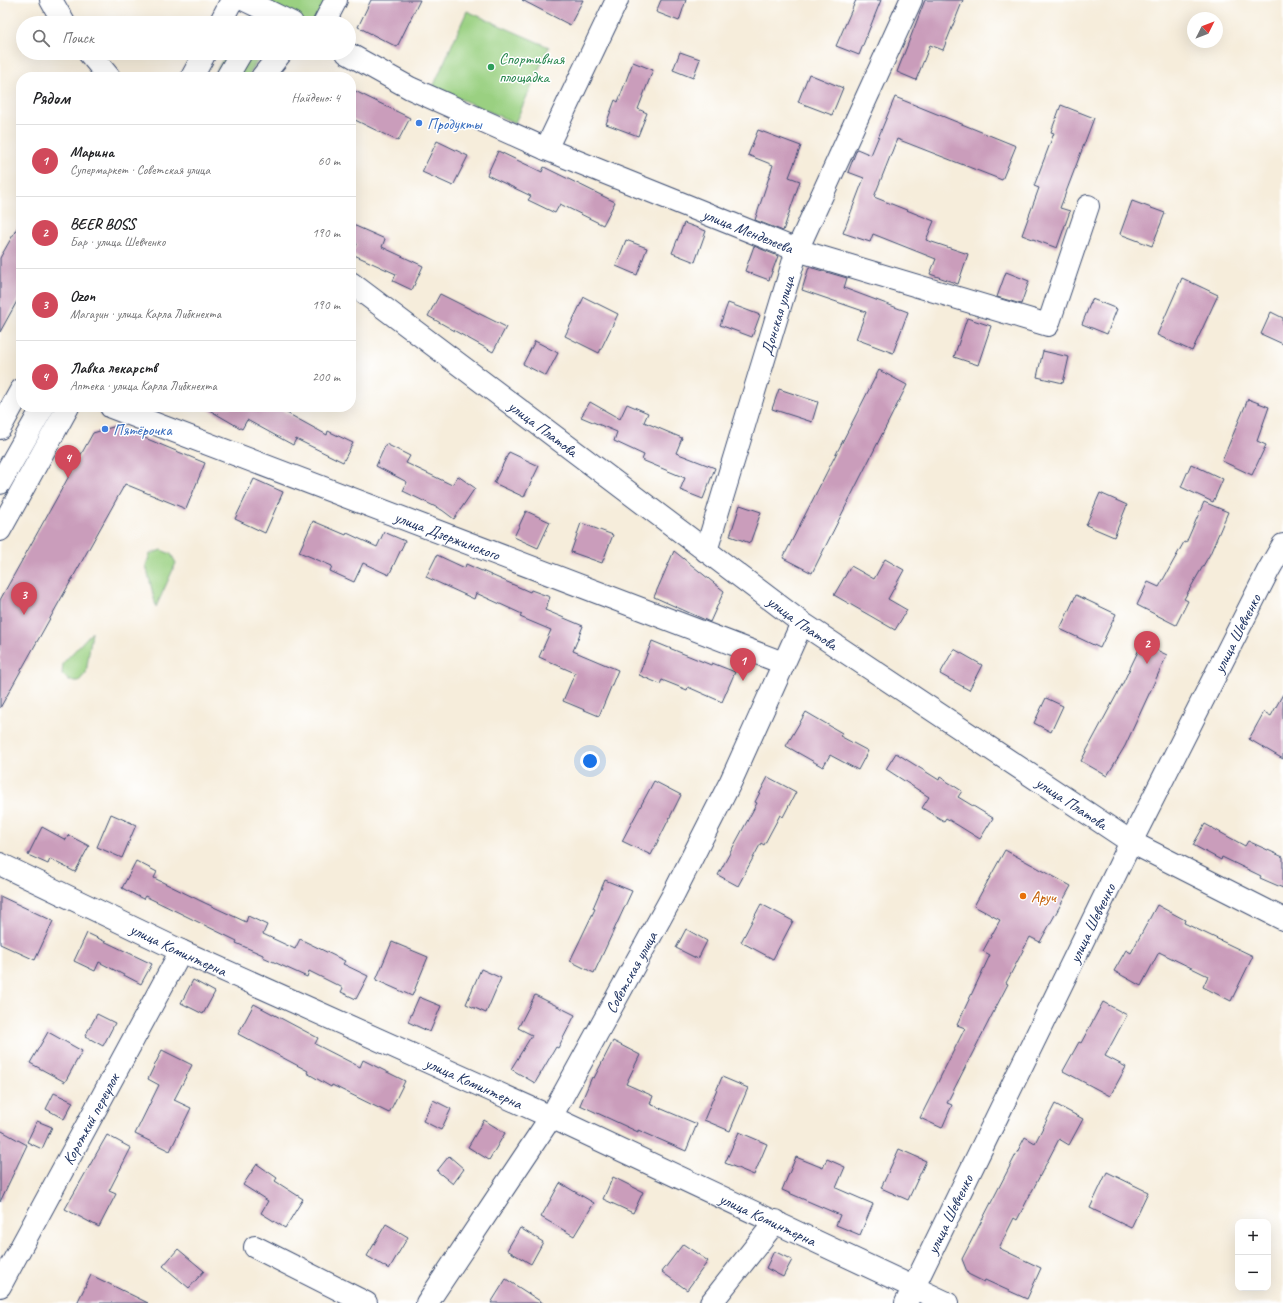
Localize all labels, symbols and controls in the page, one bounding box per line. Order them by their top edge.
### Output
north arrow [1187,12,1223,48]
search box [16,16,356,60]
icon: search [30,27,52,49]
text: Поиск [62,29,94,48]
place label: Спортивная площадка [499,49,565,87]
marker: Спортивная площадка [486,62,496,72]
text: Рядом [32,88,70,109]
text: Найдено: 4 [292,90,340,106]
place label: Продукты [427,114,483,134]
marker: Продукты [414,118,424,128]
text: Марина [70,143,114,162]
text: 1 [42,153,48,169]
text: 60 m [318,153,340,169]
text: Супермаркет · Советская улица [70,162,210,178]
street label: улица Менделеева [699,204,797,259]
text: BEER BOSS [70,215,135,234]
text: 2 [42,225,48,241]
text: 190 m [312,225,340,241]
text: Бар · улица Шевченко [70,234,165,250]
street label: Донская улица [757,272,800,358]
text: Ozon [70,287,95,306]
text: 3 [42,297,48,313]
text: 190 m [312,297,340,313]
text: Магазин · улица Карла Либкнехта [70,306,221,322]
text: Лавка лекарств [70,359,157,378]
text: 4 [42,369,48,385]
text: 200 m [312,369,340,385]
text: Аптека · улица Карла Либкнехта [70,378,217,394]
street label: улица Платова [504,396,583,462]
place label: Пятёрочка [113,420,173,440]
marker: Пятёрочка [100,424,110,434]
pin: 4 [55,445,81,478]
street label: улица Дзержинского [391,507,504,566]
pin: 3 [11,582,37,615]
street label: улица Шевченко [1209,590,1266,677]
street label: улица Платова [762,591,842,656]
pin: 2 [1134,631,1160,664]
pin: 1 [730,648,756,681]
your location [580,751,600,771]
street label: улица Платова [1031,772,1112,835]
street label: улица Шевченко [1064,879,1121,967]
place label: Аруч [1031,887,1057,907]
marker: Аруч [1018,891,1028,901]
street label: улица Коминтерна [126,919,231,982]
street label: Советская улица [601,927,663,1017]
street label: улица Коминтерна [421,1053,526,1114]
street label: Короткий переулок [58,1068,125,1168]
street label: улица Шевченко [922,1170,979,1258]
street label: улица Коминтерна [715,1188,820,1251]
map controls [1235,1219,1271,1291]
button: + [1235,1219,1271,1255]
button: − [1235,1255,1271,1291]

